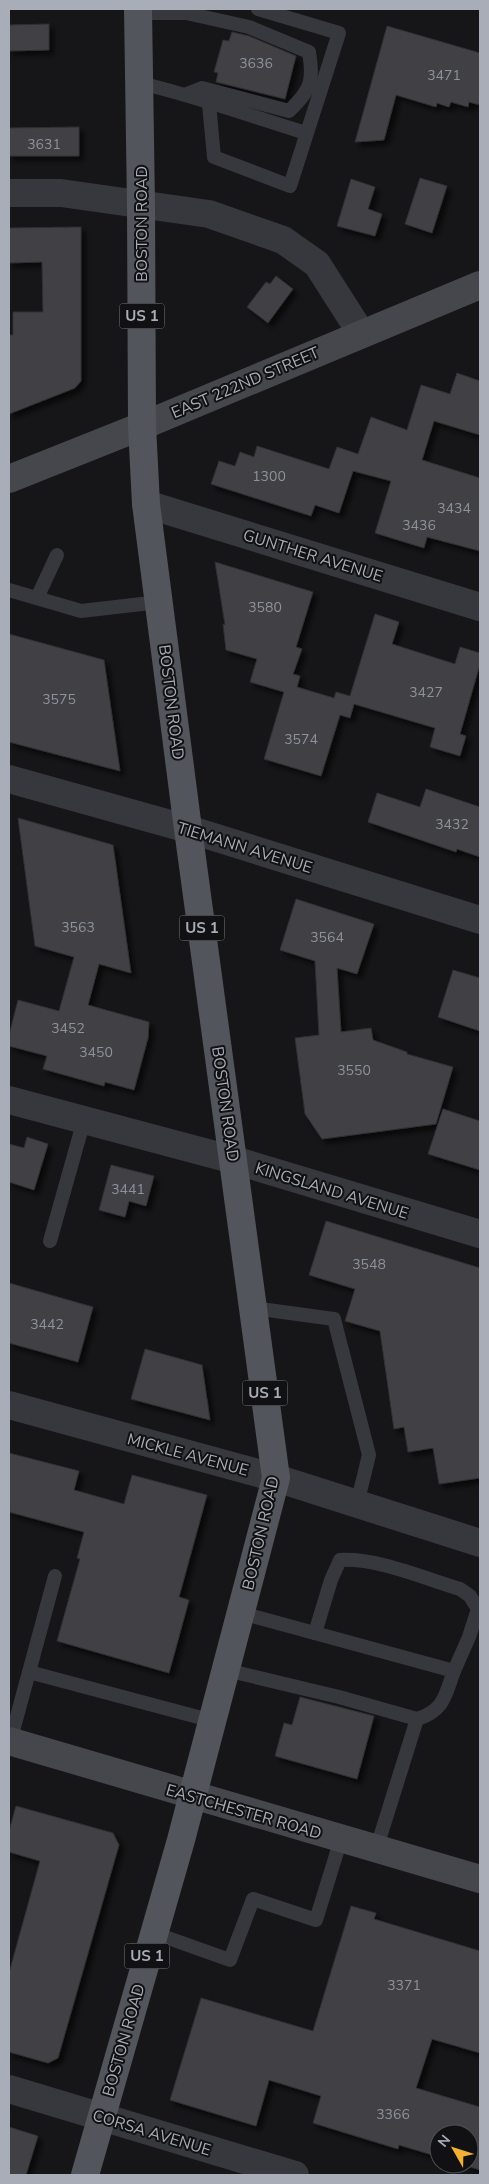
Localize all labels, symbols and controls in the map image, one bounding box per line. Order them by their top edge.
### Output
house number: 3636 [239,54,273,73]
house number: 3471 [427,66,461,85]
house number: 3631 [27,135,61,154]
street label: BOSTON ROAD [131,166,153,282]
road number: US 1 [120,304,164,328]
street label: EAST 222ND STREET [168,342,323,424]
house number: 1300 [252,467,286,486]
house number: 3434 [437,499,471,518]
house number: 3436 [402,516,436,535]
street label: GUNTHER AVENUE [240,524,385,588]
house number: 3580 [248,598,282,617]
street label: BOSTON ROAD [153,643,189,761]
house number: 3427 [409,683,443,702]
house number: 3575 [42,690,76,709]
house number: 3574 [284,730,318,749]
house number: 3432 [435,815,469,834]
street label: TIEMANN AVENUE [174,817,315,879]
road number: US 1 [180,916,224,940]
house number: 3563 [61,918,95,937]
house number: 3564 [310,928,344,947]
house number: 3452 [51,1019,85,1038]
house number: 3450 [79,1043,113,1062]
street label: BOSTON ROAD [206,1045,244,1163]
house number: 3550 [337,1061,371,1080]
street label: KINGSLAND AVENUE [252,1157,411,1225]
house number: 3441 [111,1180,145,1199]
house number: 3548 [352,1255,386,1274]
house number: 3442 [30,1315,64,1334]
road number: US 1 [242,1380,288,1406]
street label: MICKLE AVENUE [125,1428,251,1482]
street label: BOSTON ROAD [237,1474,285,1592]
street label: EASTCHESTER ROAD [163,1779,324,1845]
road number: US 1 [124,1944,170,1968]
house number: 3371 [387,1976,421,1995]
street label: BOSTON ROAD [97,1981,151,2099]
street label: CORSA AVENUE [90,2104,214,2161]
house number: 3366 [376,2105,410,2124]
north arrow [429,2124,479,2174]
text: N [434,2131,455,2151]

